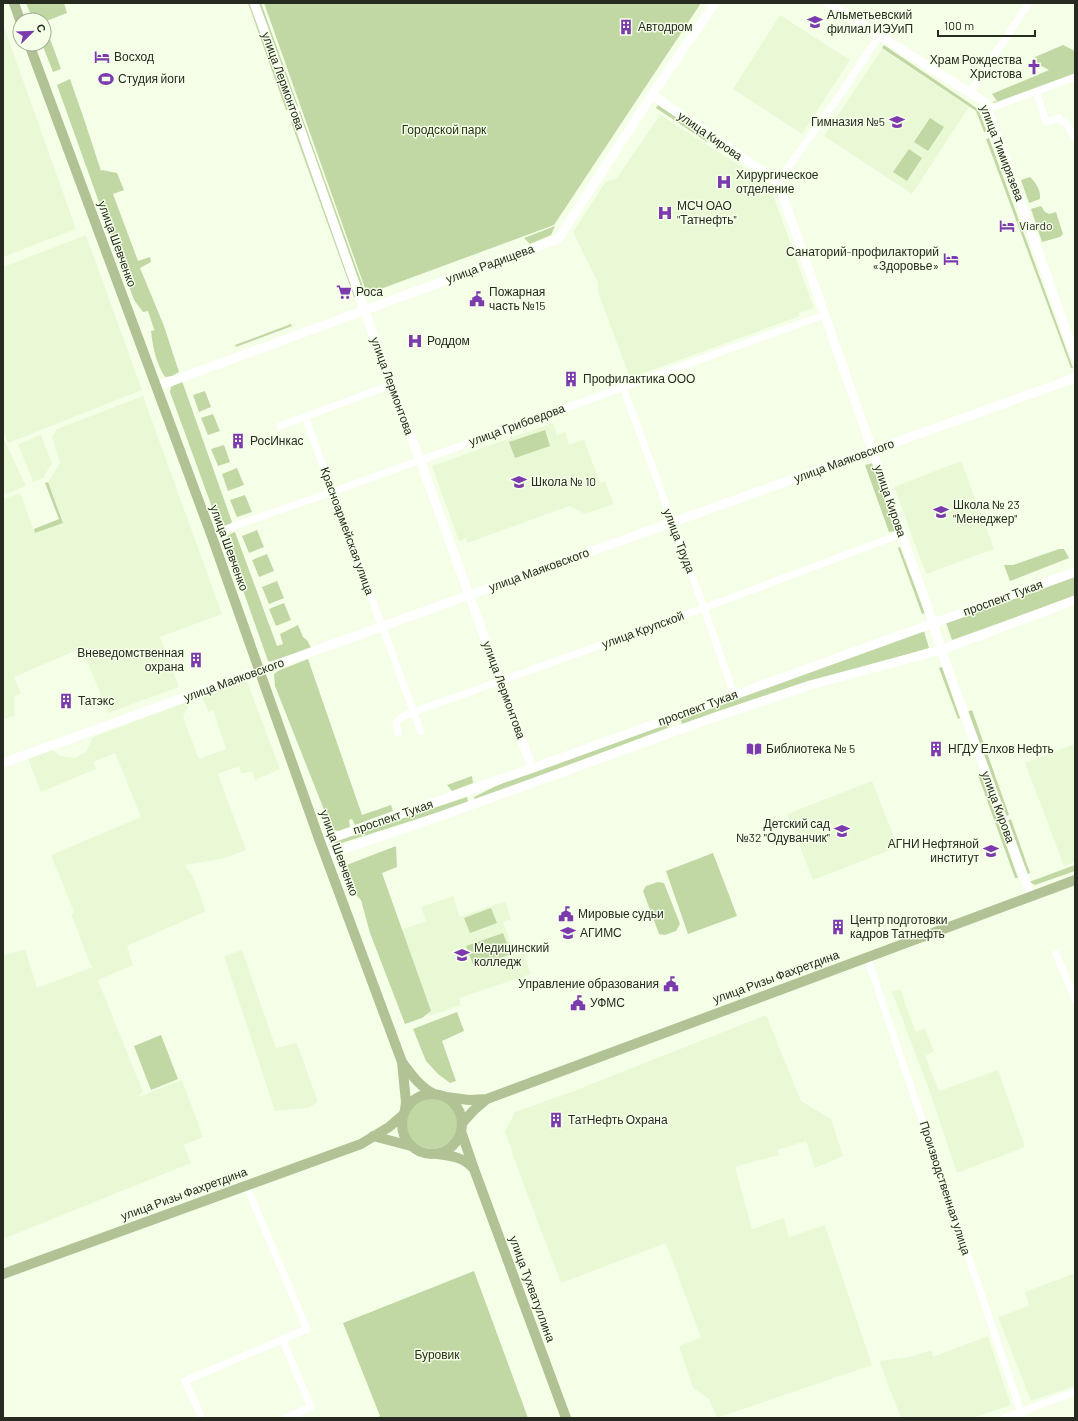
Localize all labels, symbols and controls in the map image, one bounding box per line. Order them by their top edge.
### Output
place label: Альметьевский филиал ИЭУиП [827,7,913,36]
north arrow [12,12,52,52]
scale bar [938,12,1035,38]
school or university icon: Альметьевский филиал ИЭУиП [806,13,824,31]
building icon: Автодром [617,18,635,36]
text: 100 m [944,18,974,32]
place label: Автодром [638,19,693,34]
text: С [34,22,49,34]
street label: улица Лермонтова [259,30,308,132]
hotel icon: Восход [93,48,111,66]
place label: Восход [114,49,154,64]
place label: Храм Рождества Христова [930,52,1022,81]
church icon: Храм Рождества Христова [1025,58,1043,76]
sports icon: Студия йоги [97,70,115,88]
place label: Студия йоги [118,71,185,86]
street label: улица Тимирязева [977,103,1028,203]
street label: улица Кирова [675,108,746,164]
school or university icon: Гимназия №5 [888,113,906,131]
place label: Гимназия №5 [811,114,885,128]
park label: Городской парк [402,122,487,137]
place label: Хирургическое отделение [736,167,819,196]
hospital icon: Хирургическое отделение [715,173,733,191]
place label: МСЧ ОАО "Татнефть" [677,198,737,227]
street label: улица Шевченко [95,199,140,289]
hospital icon: МСЧ ОАО "Татнефть" [656,204,674,222]
hotel icon: Viardo [998,217,1016,235]
place label: Viardo [1019,218,1053,232]
street label: улица Радищева [444,241,536,286]
place label: Санаторий-профилакторий «Здоровье» [786,244,939,273]
hotel icon: Санаторий-профилакторий «Здоровье» [942,250,960,268]
supermarket icon: Роса [335,283,353,301]
place label: Роса [356,284,383,298]
place label: Пожарная часть №15 [489,284,545,312]
public building icon: Пожарная часть №15 [468,290,486,308]
hospital icon: Роддом [406,332,424,350]
place label: Роддом [427,333,470,348]
street label: улица Лермонтова [368,335,417,437]
building icon: Профилактика ООО [562,370,580,388]
place label: Профилактика ООО [583,371,695,386]
street label: улица Грибоедова [467,400,567,449]
building icon: РосИнкас [229,432,247,450]
place label: РосИнкас [250,433,304,447]
street label: улица Маяковского [792,435,896,486]
street label: улица Кирова [871,463,910,539]
street label: Красноармейская улица [317,465,378,597]
school or university icon: Школа № 10 [510,473,528,491]
place label: Школа № 10 [531,474,596,488]
place label: Школа № 23 "Менеджер" [953,497,1020,526]
street label: улица Шевченко [207,503,252,593]
school or university icon: Школа № 23 "Менеджер" [932,503,950,521]
street label: улица Труда [660,506,699,575]
street label: улица Маяковского [487,544,591,595]
street label: проспект Тукая [961,576,1045,619]
street label: улица Крупской [600,608,686,651]
street label: улица Лермонтова [480,639,529,741]
place label: Вневедомственная охрана [77,645,184,674]
building icon: Вневедомственная охрана [187,651,205,669]
street label: улица Маяковского [182,654,286,705]
street label: проспект Тукая [656,686,740,729]
building icon: Татэкс [57,692,75,710]
place label: Татэкс [78,693,114,707]
library icon: Библиотека № 5 [745,740,763,758]
building icon: НГДУ Елхов Нефть [927,740,945,758]
place label: Библиотека № 5 [766,741,855,755]
place label: НГДУ Елхов Нефть [948,741,1054,756]
street label: улица Кирова [979,769,1019,845]
street label: проспект Тукая [351,796,435,837]
street label: улица Шевченко [317,808,362,898]
place label: Детский сад №32 "Одуванчик" [736,816,830,845]
school or university icon: Детский сад №32 "Одуванчик" [833,822,851,840]
place label: АГНИ Нефтяной институт [888,836,980,865]
school or university icon: АГНИ Нефтяной институт [982,842,1000,860]
public building icon: Мировые судьи [557,905,575,923]
place label: Мировые судьи [578,906,664,921]
place label: Центр подготовки кадров Татнефть [850,912,948,941]
building icon: Центр подготовки кадров Татнефть [829,918,847,936]
school or university icon: АГИМС [559,924,577,942]
place label: АГИМС [580,925,622,939]
place label: Медицинский колледж [474,940,549,969]
school or university icon: Медицинский колледж [453,946,471,964]
street label: улица Ризы Фахретдина [711,947,841,1006]
public building icon: Управление образования [662,975,680,993]
place label: Управление образования [518,976,659,991]
public building icon: УФМС [569,994,587,1012]
place label: УФМС [590,995,625,1009]
building icon: ТатНефть Охрана [547,1111,565,1129]
place label: ТатНефть Охрана [568,1112,668,1127]
street label: Производственная улица [917,1119,974,1257]
street label: улица Ризы Фахретдина [119,1164,249,1223]
street label: улица Тухватуллина [506,1234,559,1344]
park label: Буровик [414,1347,460,1362]

